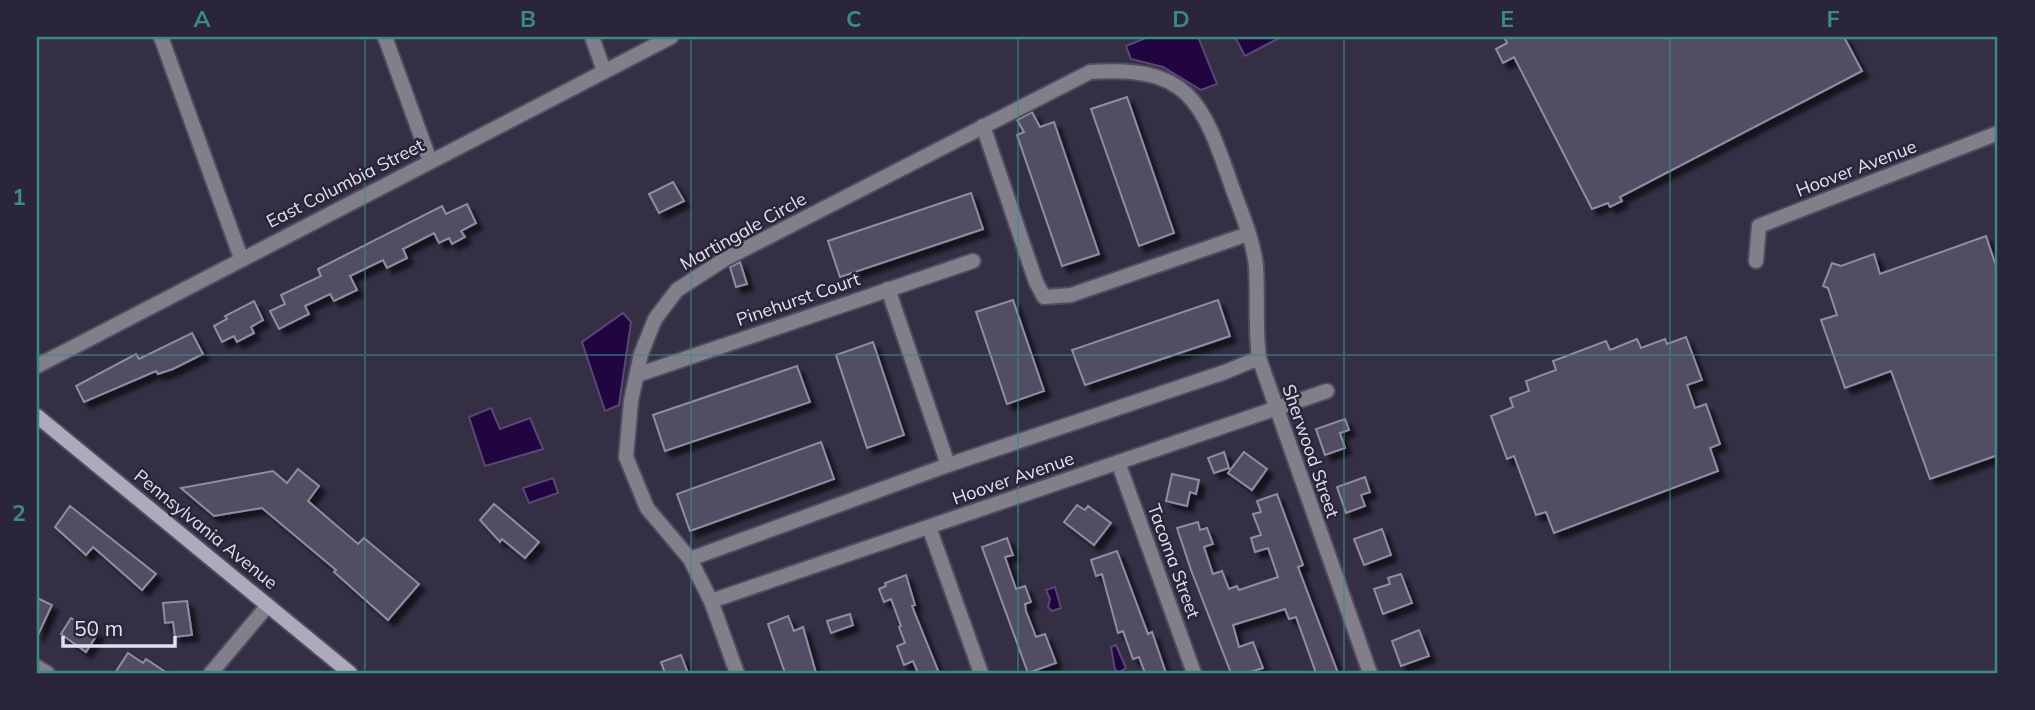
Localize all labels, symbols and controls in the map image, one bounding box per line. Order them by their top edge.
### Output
text: A [193,4,211,33]
text: B [520,4,536,33]
text: C [846,4,862,33]
text: D [1172,4,1190,33]
text: E [1500,4,1514,33]
text: F [1826,4,1840,33]
street label: East Columbia Street [262,133,428,233]
street label: Hoover Avenue [1792,134,1920,202]
text: 1 [12,182,26,211]
street label: Martingale Circle [676,187,810,275]
street label: Pinehurst Court [733,267,863,331]
street label: Sherwood Street [1277,381,1345,521]
street label: Hoover Avenue [949,446,1077,510]
street label: Pennsylvania Avenue [130,464,282,594]
text: 2 [12,498,26,527]
street label: Tacoma Street [1143,501,1205,621]
scale bar [63,605,175,649]
text: 50 m [74,615,123,641]

